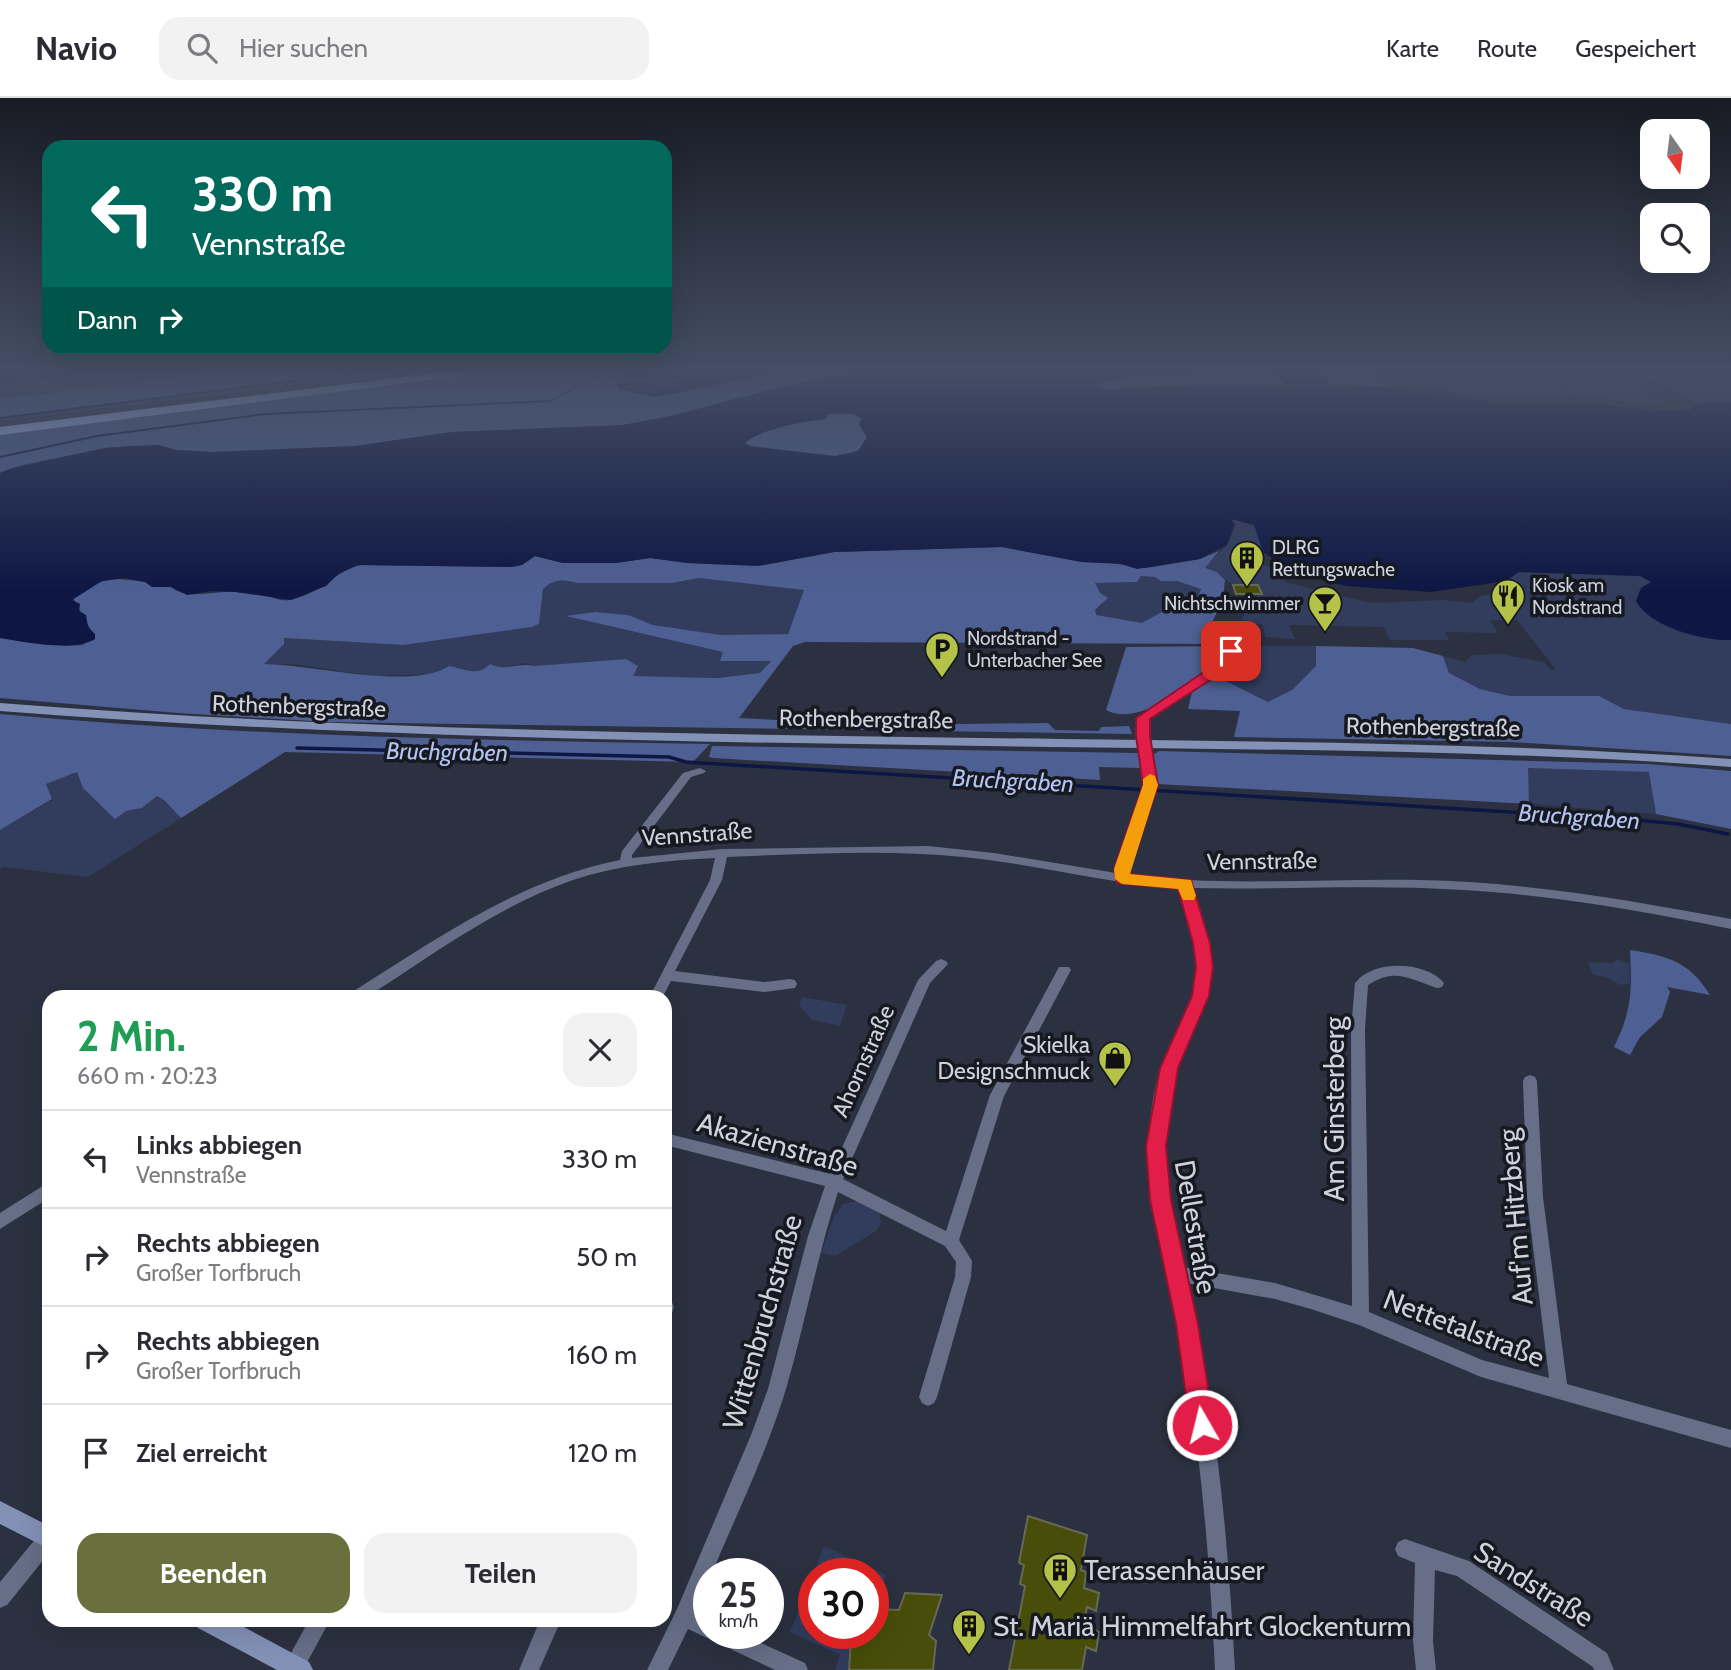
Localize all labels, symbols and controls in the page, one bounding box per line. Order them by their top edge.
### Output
search box [159,17,649,80]
text: Navio [35,28,117,68]
icon: search [183,29,221,67]
text: Hier suchen [239,32,368,64]
text: Karte [1386,34,1439,63]
text: Route [1477,34,1537,63]
text: Gespeichert [1575,34,1696,63]
north arrow [1640,119,1710,189]
map controls [1640,119,1710,273]
text: 330 m [192,164,333,223]
icon: left [77,168,168,259]
button: search [1640,203,1710,273]
text: Vennstraße [192,224,346,263]
icon: right [151,301,189,339]
text: Dann [77,304,137,336]
place label: DLRG Rettungswache [1272,536,1395,581]
building icon: DLRG Rettungswache [1228,539,1266,588]
place label: Kiosk am Nordstrand [1532,574,1622,619]
restaurant icon: Kiosk am Nordstrand [1489,577,1527,626]
bar icon: Nichtschwimmer [1306,584,1344,633]
place label: Nichtschwimmer [1164,592,1300,615]
pin [1201,621,1261,681]
place label: Nordstrand - Unterbacher See [967,627,1102,672]
parking icon: Nordstrand - Unterbacher See [923,630,961,679]
icon: arrive [1212,632,1250,670]
street label: Rothenbergstraße [211,689,387,723]
street label: Rothenbergstraße [779,703,954,735]
street label: Rothenbergstraße [1346,711,1521,743]
water label: Bruchgraben [386,736,508,767]
water label: Bruchgraben [951,763,1075,798]
water label: Bruchgraben [1517,798,1641,835]
street label: Vennstraße [641,816,753,852]
street label: Vennstraße [1207,846,1318,876]
street label: Ahornstraße [826,1000,900,1121]
text: 2 Min. [77,1010,186,1062]
button: close [563,1013,637,1087]
street label: Am Ginsterberg [1317,1015,1351,1201]
place label: Skielka Designschmuck [938,1031,1091,1085]
shop icon: Skielka Designschmuck [1096,1039,1134,1088]
text: 660 m · 20:23 [77,1062,218,1090]
street label: Akazienstraße [694,1105,862,1183]
street label: Auf'm Hitzberg [1490,1126,1540,1307]
text: Links abbiegen [136,1129,302,1161]
icon: left [77,1140,115,1178]
text: 330 m [562,1143,637,1175]
street label: Dellestraße [1168,1157,1224,1297]
text: Vennstraße [136,1161,247,1189]
street label: Wittenbruchstraße [715,1211,809,1433]
text: Rechts abbiegen [136,1227,320,1259]
icon: right [77,1238,115,1276]
text: 50 m [576,1241,637,1273]
text: Großer Torfbruch [136,1259,301,1287]
street label: Nettetalstraße [1379,1282,1549,1374]
text: Rechts abbiegen [136,1325,320,1357]
icon: right [77,1336,115,1374]
text: 160 m [567,1339,637,1371]
text: Großer Torfbruch [136,1357,301,1385]
position arrow [1165,1388,1239,1462]
icon: arrive [77,1434,115,1472]
text: Ziel erreicht [136,1437,267,1469]
text: 120 m [568,1437,637,1469]
button: Beenden [77,1533,350,1613]
button: Teilen [364,1533,637,1613]
street label: Sandstraße [1468,1534,1600,1634]
building icon: Terassenhäuser [1041,1551,1079,1600]
place label: Terassenhäuser [1084,1553,1265,1587]
speed limit sign: 30 [798,1558,889,1649]
text: 25 [720,1573,757,1616]
building icon: St. Mariä Himmelfahrt Glockenturm [950,1607,988,1656]
place label: St. Mariä Himmelfahrt Glockenturm [993,1609,1411,1643]
text: km/h [719,1610,758,1632]

